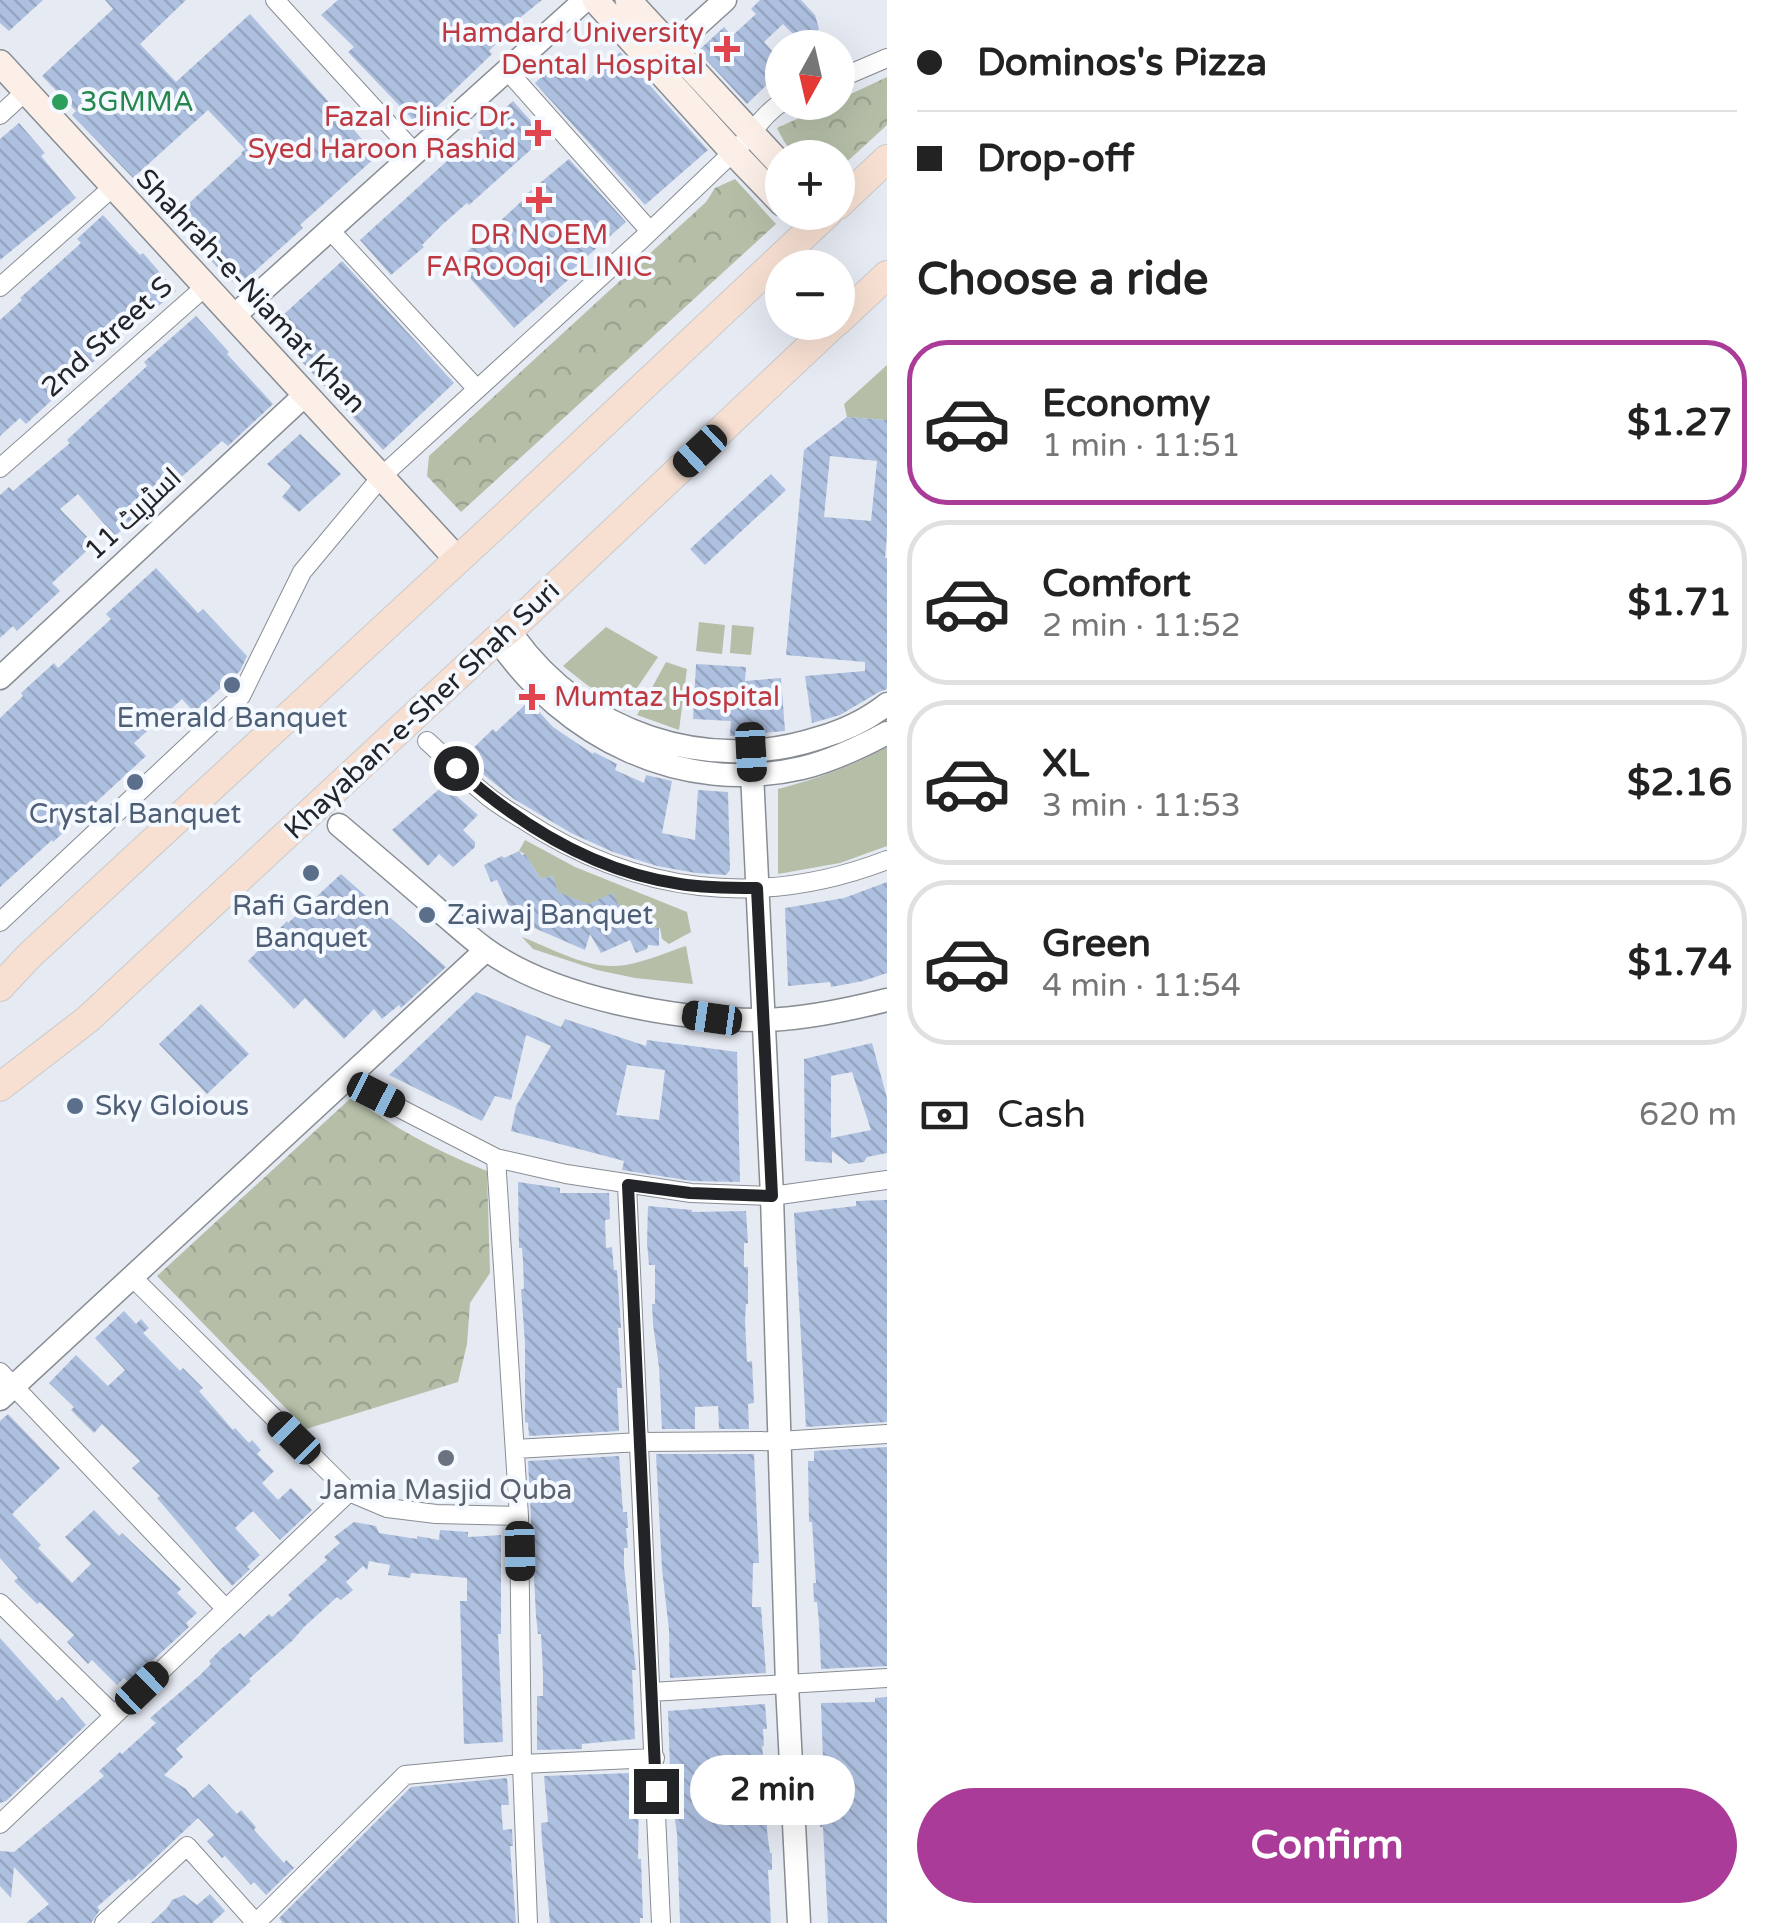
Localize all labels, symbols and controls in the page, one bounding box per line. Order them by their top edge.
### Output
place label: Hamdard University Dental Hospital [441,16,704,82]
north arrow [765,30,855,120]
map controls [765,30,855,340]
marker: Hamdard University Dental Hospital [714,36,740,62]
text: Dominos's Pizza [977,40,1267,86]
place label: 3GMMA [80,85,194,119]
marker: 3GMMA [49,91,71,113]
place label: Fazal Clinic Dr. Syed Haroon Rashid [248,100,516,166]
marker: Fazal Clinic Dr. Syed Haroon Rashid [525,120,551,146]
text: Drop-off [977,136,1134,182]
button: + [765,140,855,230]
street label: Shahrah-e-Niamat Khan [129,162,373,420]
marker: DR NOEM FAROOqi CLINIC [526,187,552,213]
place label: DR NOEM FAROOqi CLINIC [426,218,652,284]
button: − [765,250,855,340]
text: Choose a ride [917,253,1208,307]
street label: 2nd Street S [35,269,179,405]
icon: car [922,378,1012,468]
text: Economy [1042,381,1210,427]
text: $1.27 [1627,400,1732,446]
car [668,420,732,482]
text: 1 min · 11:51 [1042,427,1241,465]
street label: اسٹریٹ 11 [77,461,189,567]
icon: car [922,558,1012,648]
text: Comfort [1042,561,1191,607]
street label: Khayaban-e-Sher Shah Suri [277,573,567,847]
text: $1.71 [1627,580,1732,626]
text: 2 min · 11:52 [1042,607,1241,645]
marker: Emerald Banquet [221,674,243,696]
place label: Mumtaz Hospital [554,680,780,714]
marker: Mumtaz Hospital [519,684,545,710]
place label: Emerald Banquet [116,701,348,735]
car [734,721,768,783]
icon: car [922,738,1012,828]
text: XL [1042,741,1089,787]
route start [434,746,479,791]
text: $2.16 [1627,760,1732,806]
marker: Crystal Banquet [124,771,146,793]
text: 3 min · 11:53 [1042,787,1241,825]
place label: Crystal Banquet [29,797,242,831]
marker: Rafi Garden Banquet [300,862,322,884]
place label: Rafi Garden Banquet [232,889,390,955]
place label: Zaiwaj Banquet [447,898,653,932]
marker: Zaiwaj Banquet [416,904,438,926]
icon: car [922,918,1012,1008]
text: Green [1042,921,1151,967]
text: $1.74 [1627,940,1732,986]
text: 4 min · 11:54 [1042,967,1241,1005]
car [680,999,744,1037]
car [342,1068,410,1122]
icon: cash [917,1088,972,1143]
place label: Sky Gloious [95,1089,249,1123]
text: Cash [997,1092,1086,1138]
marker: Sky Gloious [64,1095,86,1117]
text: 620 m [1639,1096,1737,1134]
car [262,1406,326,1470]
marker: Jamia Masjid Quba [435,1447,457,1469]
place label: Jamia Masjid Quba [320,1473,572,1507]
car [504,1521,536,1581]
car [110,1656,174,1720]
callout: 2 min [691,1756,856,1826]
route end [634,1769,679,1814]
text: 2 min [730,1771,815,1809]
button: Confirm [917,1788,1737,1903]

